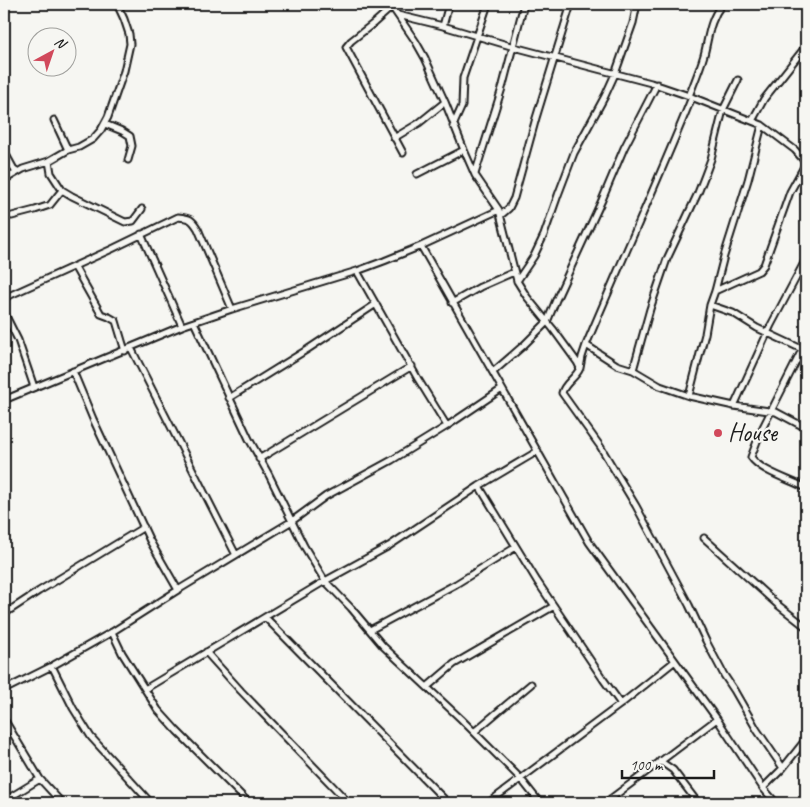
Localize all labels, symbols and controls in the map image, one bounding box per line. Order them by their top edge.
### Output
north arrow [28,28,78,78]
text: N [51,33,71,53]
place label: House [728,417,779,449]
marker: House [712,427,724,439]
scale bar [622,747,715,779]
text: 100 m [630,756,664,775]

